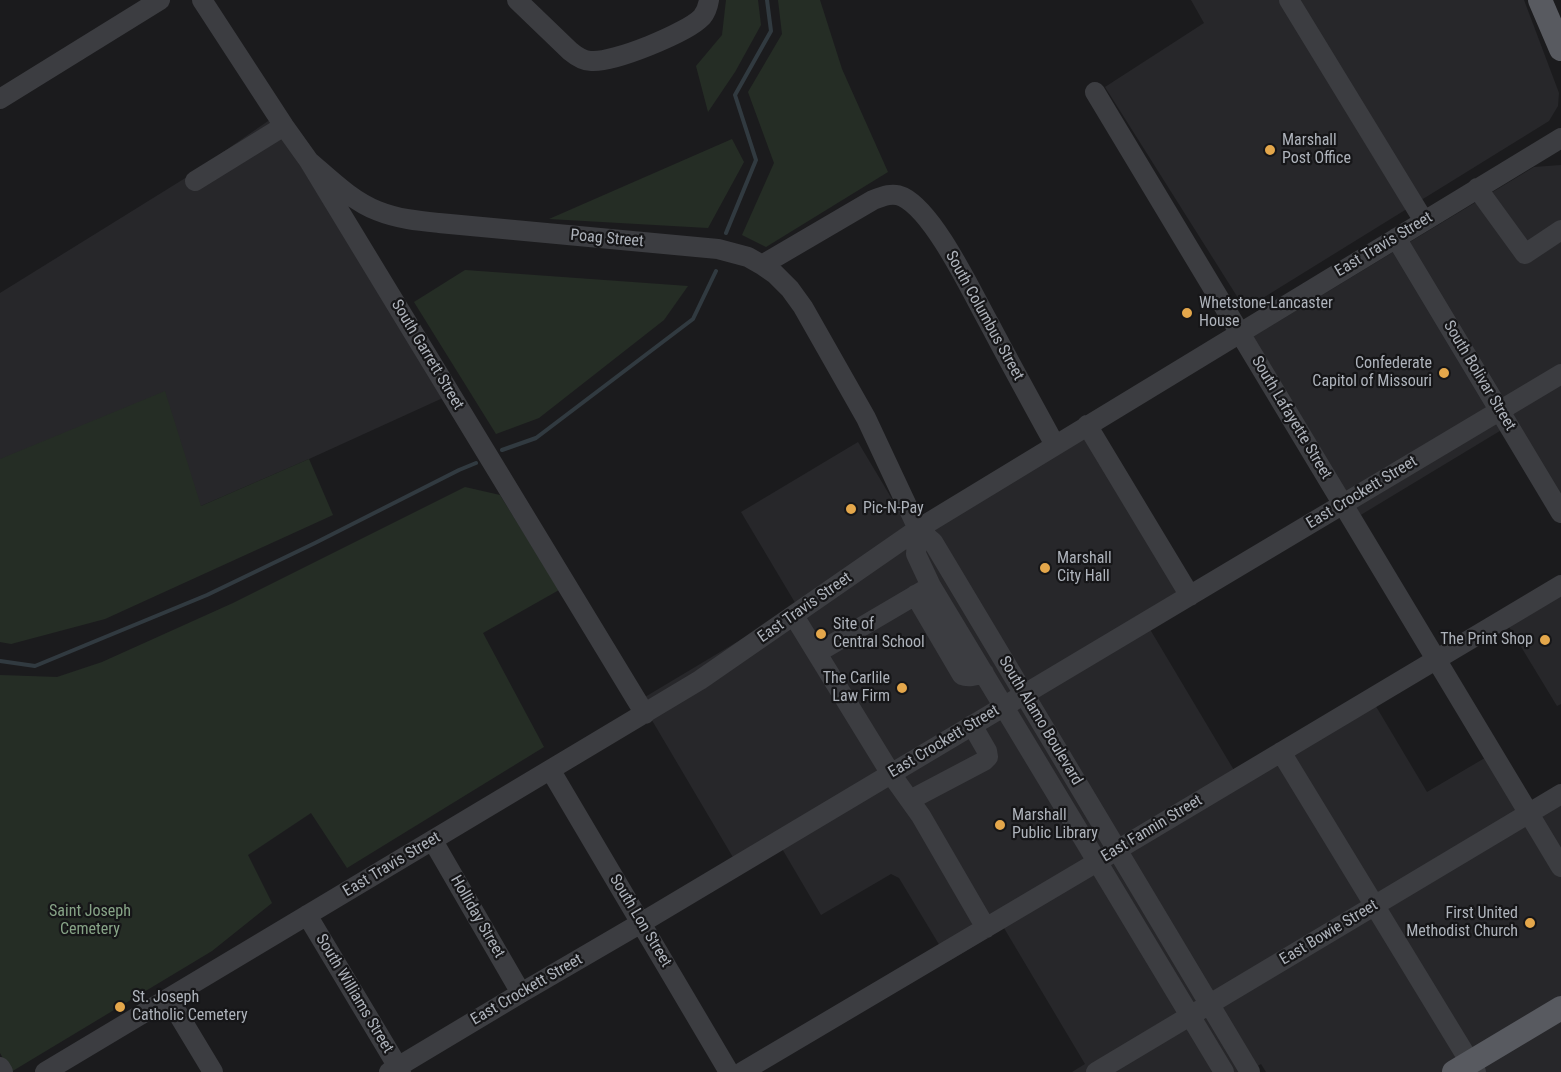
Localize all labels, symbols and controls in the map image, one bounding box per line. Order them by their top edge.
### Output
place label: Marshall Post Office [1282,131,1351,169]
marker: Marshall Post Office [1263,143,1277,157]
street label: East Travis Street [1332,208,1436,282]
street label: Poag Street [570,226,644,252]
street label: South Columbus Street [940,248,1028,384]
place label: Whetstone-Lancaster House [1199,294,1333,332]
street label: South Garrett Street [387,296,467,414]
marker: Whetstone-Lancaster House [1180,306,1194,320]
street label: South Bolivar Street [1439,318,1519,434]
street label: South Lafayette Street [1247,353,1335,483]
place label: Confederate Capitol of Missouri [1312,354,1432,392]
marker: Confederate Capitol of Missouri [1437,366,1451,380]
street label: East Crockett Street [1303,452,1421,534]
place label: Pic-N-Pay [863,499,924,519]
marker: Pic-N-Pay [844,502,858,516]
place label: Marshall City Hall [1057,549,1112,587]
marker: Marshall City Hall [1038,561,1052,575]
street label: East Travis Street [754,569,856,647]
place label: Site of Central School [833,615,925,653]
marker: Site of Central School [814,627,828,641]
place label: The Print Shop [1440,630,1533,650]
marker: The Print Shop [1538,633,1552,647]
street label: South Alamo Boulevard [994,653,1086,789]
place label: The Carlile Law Firm [823,669,890,707]
marker: The Carlile Law Firm [895,681,909,695]
street label: East Crockett Street [885,701,1003,783]
street label: East Fannin Street [1098,791,1206,867]
place label: Marshall Public Library [1012,806,1098,844]
marker: Marshall Public Library [993,818,1007,832]
street label: East Travis Street [340,828,444,902]
street label: South Lon Street [605,871,675,971]
street label: Holliday Street [446,872,508,962]
street label: East Bowie Street [1277,896,1381,970]
park label: Saint Joseph Cemetery [49,902,131,940]
place label: First United Methodist Church [1406,904,1518,942]
marker: First United Methodist Church [1523,916,1537,930]
street label: South Williams Street [311,931,397,1057]
street label: East Crockett Street [468,950,586,1030]
place label: St. Joseph Catholic Cemetery [132,988,248,1026]
marker: St. Joseph Catholic Cemetery [113,1000,127,1014]

